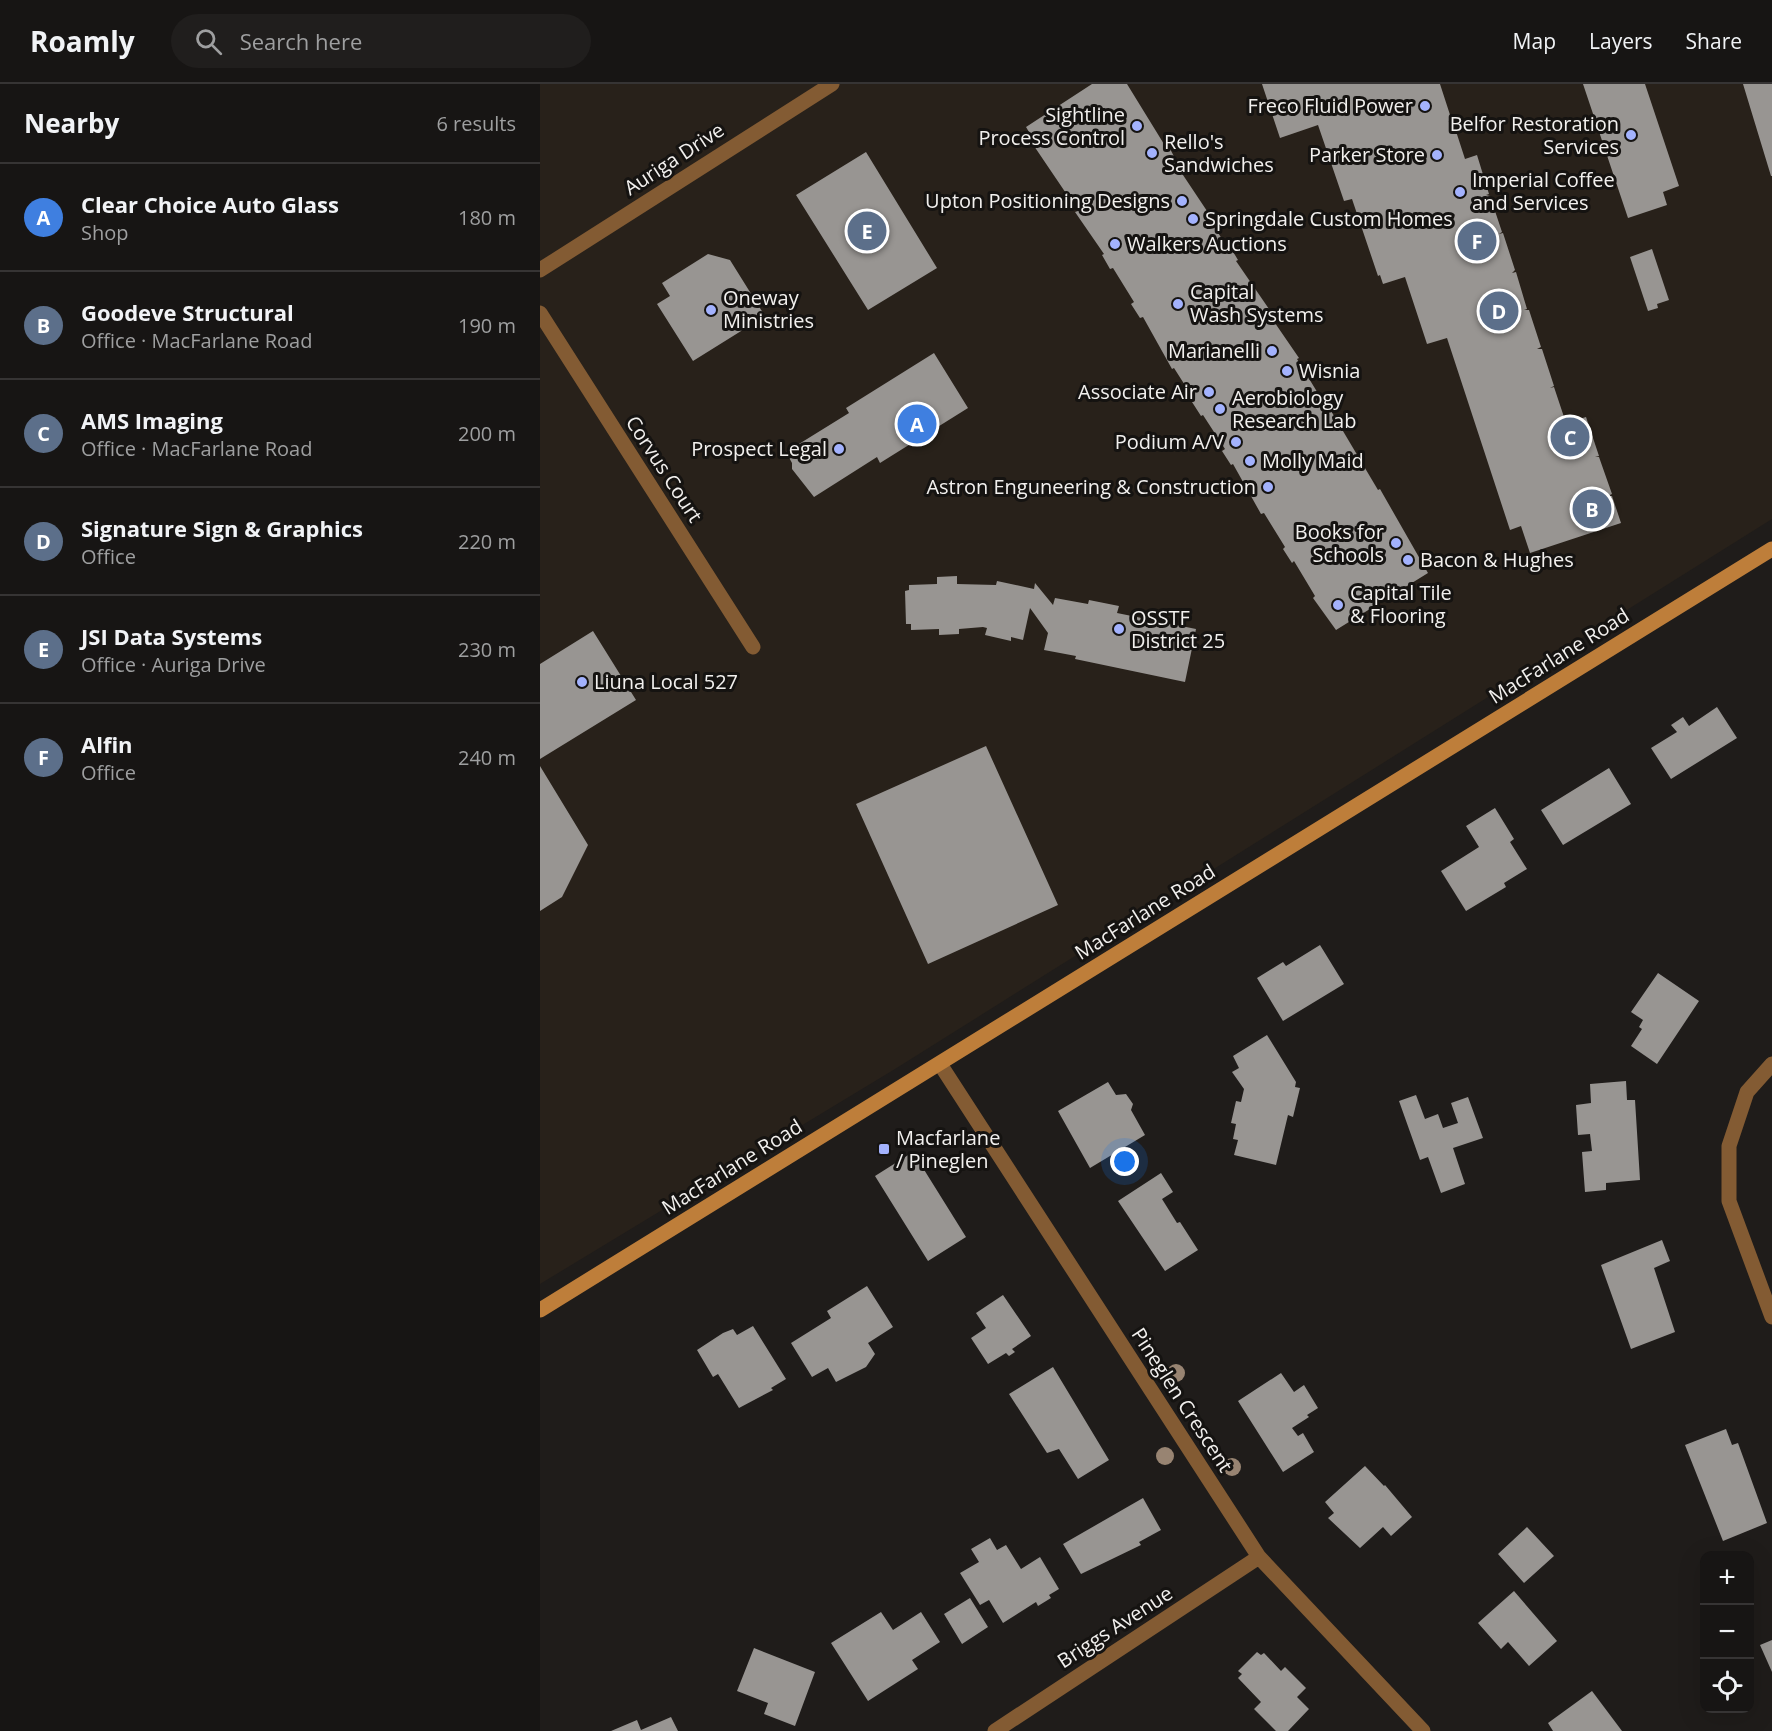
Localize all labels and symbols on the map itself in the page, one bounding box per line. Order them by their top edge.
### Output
place label: Freco Fluid Power [1247,92,1413,119]
marker: Freco Fluid Power [1418,99,1432,113]
place label: Sightline Process Control [978,101,1125,151]
place label: Belfor Restoration Services [1450,110,1619,160]
street label: Auriga Drive [618,116,729,201]
marker: Sightline Process Control [1130,119,1144,133]
place label: Rello's Sandwiches [1164,128,1274,178]
marker: Belfor Restoration Services [1624,128,1638,142]
place label: Parker Store [1309,141,1425,168]
marker: Rello's Sandwiches [1145,146,1159,160]
marker: Parker Store [1430,148,1444,162]
place label: Imperial Coffee and Services [1472,166,1615,216]
marker: Imperial Coffee and Services [1453,185,1467,199]
place label: Upton Positioning Designs [925,187,1170,214]
marker: Upton Positioning Designs [1175,194,1189,208]
place label: Springdale Custom Homes [1205,205,1453,232]
pin: E [848,208,886,254]
marker: Springdale Custom Homes [1186,212,1200,226]
pin: F [1458,218,1496,264]
place label: Walkers Auctions [1127,230,1287,257]
marker: Walkers Auctions [1108,237,1122,251]
place label: Capital Wash Systems [1190,278,1324,328]
place label: Oneway Ministries [723,284,814,334]
pin: D [1480,288,1518,334]
marker: Capital Wash Systems [1171,297,1185,311]
marker: Oneway Ministries [704,303,718,317]
place label: Marianelli [1168,337,1260,364]
marker: Marianelli [1265,344,1279,358]
place label: Wisnia [1299,357,1360,384]
marker: Wisnia [1280,364,1294,378]
place label: Associate Air [1078,378,1197,405]
place label: Aerobiology Research Lab [1232,384,1356,434]
marker: Associate Air [1202,385,1216,399]
pin: A [898,402,937,446]
marker: Aerobiology Research Lab [1213,402,1227,416]
street label: Corvus Court [620,410,709,527]
pin: C [1550,414,1590,460]
place label: Podium A/V [1115,428,1224,455]
place label: Prospect Legal [691,435,827,462]
marker: Podium A/V [1229,435,1243,449]
marker: Prospect Legal [832,442,846,456]
place label: Molly Maid [1262,447,1364,474]
marker: Molly Maid [1243,454,1257,468]
place label: Astron Enguneering & Construction [926,473,1256,500]
marker: Astron Enguneering & Construction [1261,480,1275,494]
pin: B [1572,486,1612,532]
place label: Books for Schools [1295,518,1384,568]
marker: Books for Schools [1389,536,1403,550]
place label: Bacon & Hughes [1420,546,1574,573]
marker: Bacon & Hughes [1401,553,1415,567]
place label: Capital Tile & Flooring [1350,579,1452,629]
marker: Capital Tile & Flooring [1331,598,1345,612]
street label: MacFarlane Road [1483,602,1634,710]
place label: OSSTF District 25 [1131,604,1225,654]
marker: OSSTF District 25 [1112,622,1126,636]
place label: Liuna Local 527 [594,668,738,695]
marker: Liuna Local 527 [575,675,589,689]
street label: MacFarlane Road [1069,858,1220,966]
street label: MacFarlane Road [656,1113,807,1221]
place label: Macfarlane / Pineglen [896,1124,1000,1174]
marker: Macfarlane / Pineglen [877,1142,891,1156]
your location [1110,1147,1139,1176]
street label: Pineglen Crescent [1126,1322,1239,1477]
street label: Briggs Avenue [1052,1579,1178,1674]

